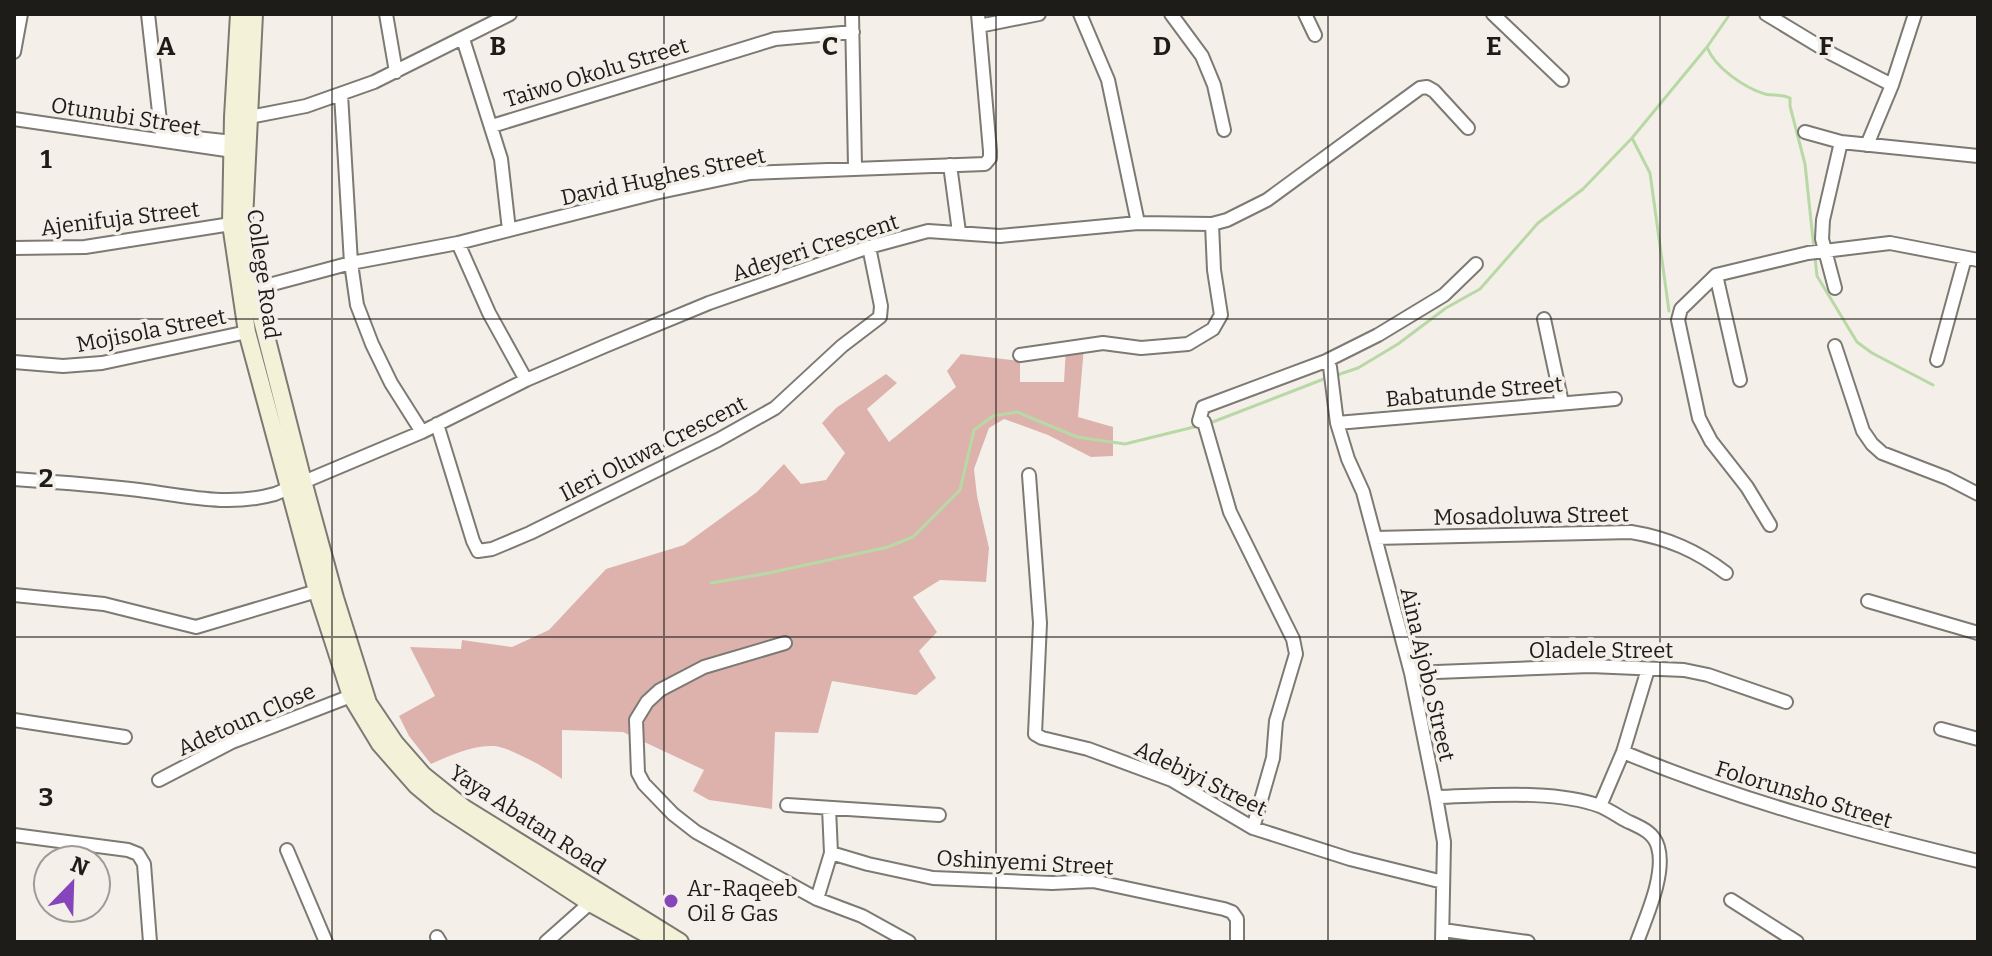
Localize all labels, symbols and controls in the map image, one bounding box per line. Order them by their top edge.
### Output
text: A [157,31,176,62]
text: B [490,31,506,62]
text: C [822,31,838,62]
text: D [1153,31,1171,62]
text: E [1486,31,1502,62]
text: F [1819,31,1834,62]
street label: Taiwo Okolu Street [501,32,692,113]
street label: Otunubi Street [49,91,203,142]
street label: David Hughes Street [558,142,768,211]
text: 1 [40,144,52,175]
street label: Ajenifuja Street [39,195,201,242]
street label: College Road [241,207,286,341]
street label: Adeyeri Crescent [728,208,902,287]
street label: Mojisola Street [74,303,228,358]
street label: Babatunde Street [1384,370,1564,413]
street label: Ileri Oluwa Crescent [555,390,751,507]
text: 2 [39,463,53,494]
street label: Mosadoluwa Street [1433,500,1629,531]
street label: Aina Ajobo Street [1394,584,1461,764]
street label: Oladele Street [1529,637,1673,664]
street label: Adetoun Close [173,677,319,762]
street label: Adebiyi Street [1130,735,1271,822]
street label: Folorunsho Street [1712,755,1896,834]
street label: Yaya Abatan Road [444,759,611,880]
text: 3 [39,782,53,813]
north arrow [32,844,112,924]
street label: Oshinyemi Street [936,844,1114,881]
text: N [67,850,93,882]
place label: Ar-Raqeeb Oil & Gas [687,875,798,927]
marker: Ar-Raqeeb Oil & Gas [662,892,680,910]

